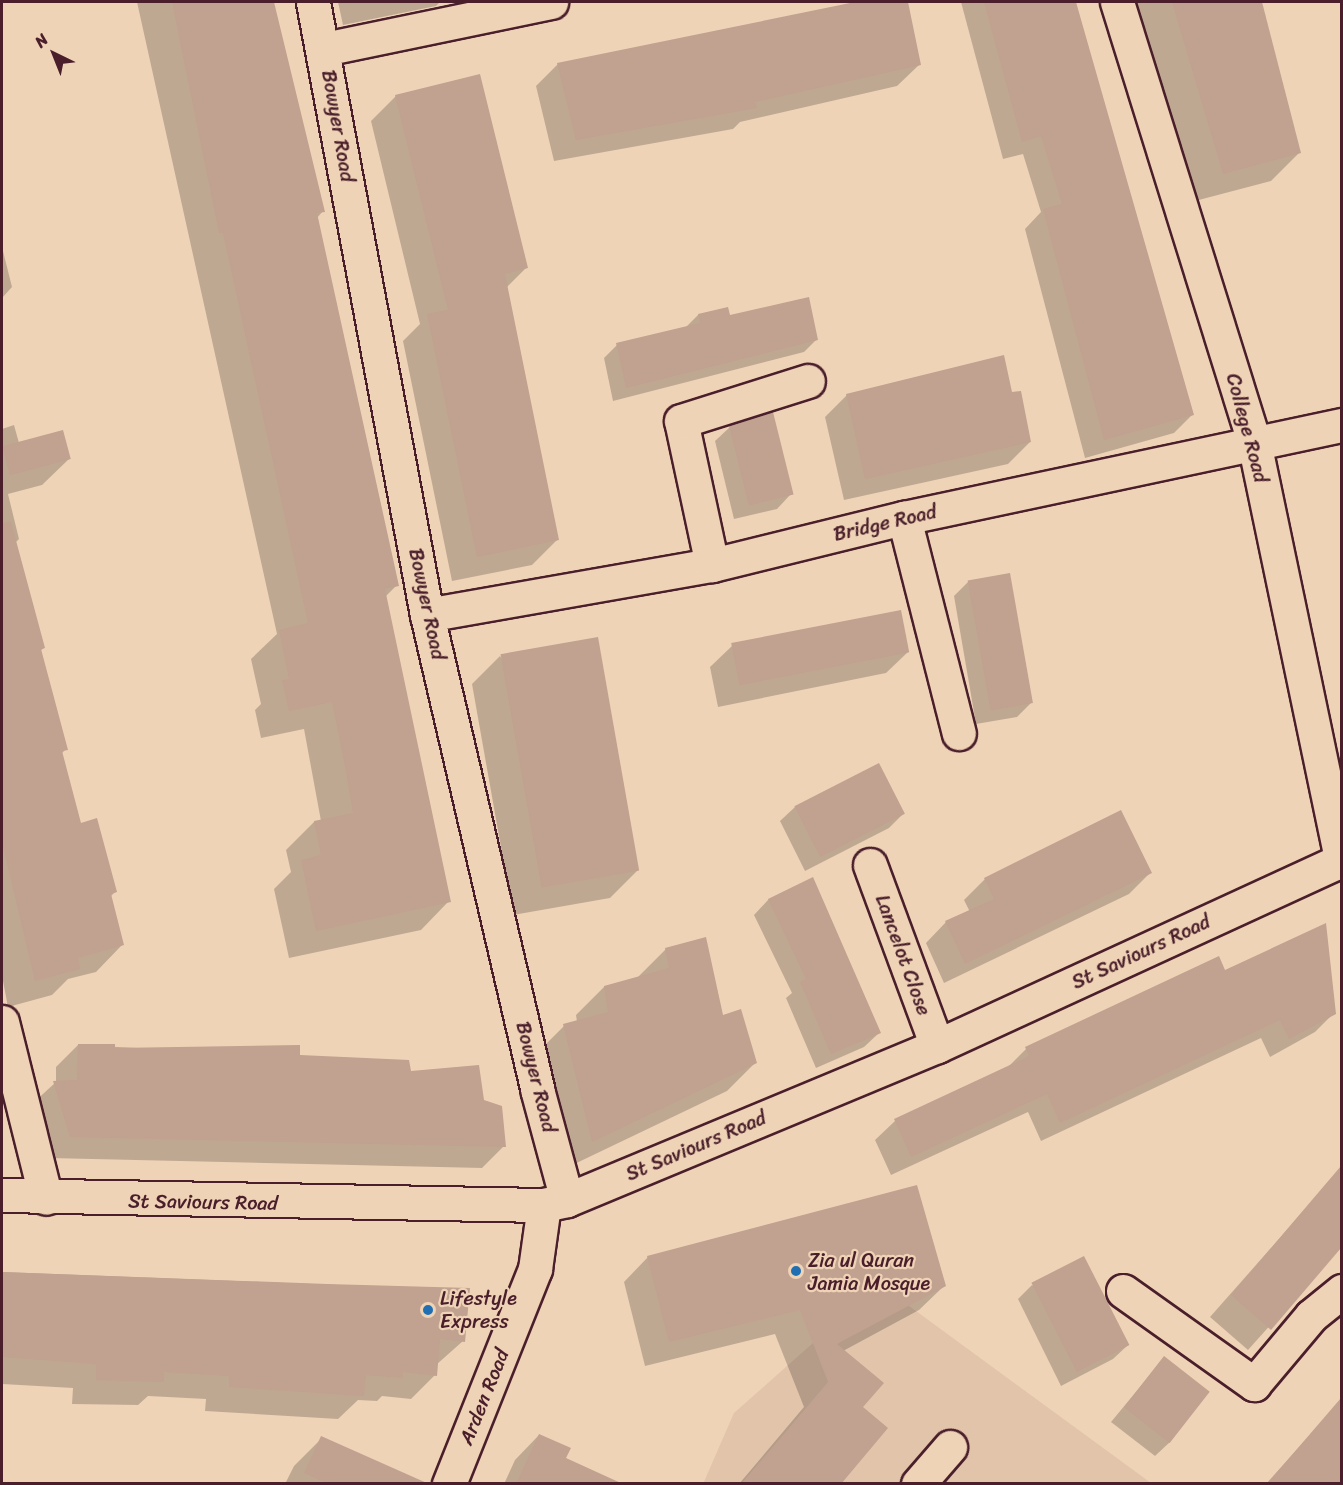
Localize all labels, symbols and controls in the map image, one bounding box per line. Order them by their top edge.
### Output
north arrow [24,24,84,84]
text: N [27,26,55,55]
street label: Bowyer Road [316,68,360,184]
street label: College Road [1221,371,1273,485]
street label: Bridge Road [831,499,939,547]
street label: Bowyer Road [403,546,451,662]
street label: Lancelot Close [870,891,936,1019]
street label: St Saviours Road [1068,910,1214,994]
street label: Bowyer Road [511,1019,561,1135]
street label: St Saviours Road [623,1106,769,1186]
street label: St Saviours Road [128,1189,278,1215]
place label: Zia ul Quran Jamia Mosque [808,1248,929,1295]
marker: Zia ul Quran Jamia Mosque [789,1264,803,1278]
place label: Lifestyle Express [440,1286,517,1333]
marker: Lifestyle Express [421,1303,435,1317]
street label: Arden Road [454,1346,514,1448]

